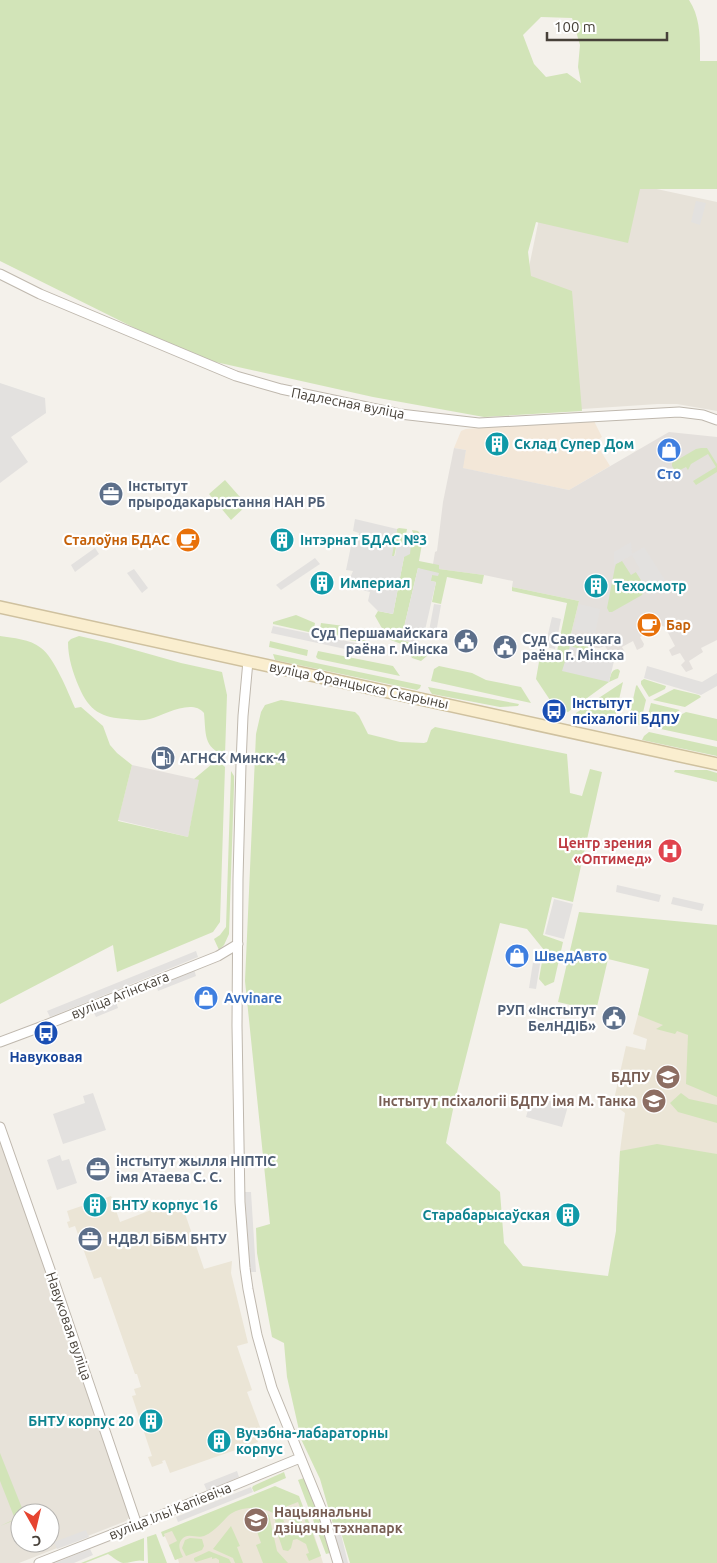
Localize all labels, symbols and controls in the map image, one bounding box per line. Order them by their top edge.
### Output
scale bar [547,10,667,42]
text: 100 m [554,18,596,35]
street label: Падлесная вуліца [290,384,406,422]
building icon: Склад Супер Дом [484,431,510,457]
place label: Склад Супер Дом [514,436,634,452]
shop icon: Сто [656,437,682,463]
place label: Сто [657,466,681,482]
place label: Інстытут прыродакарыстання НАН РБ [128,478,325,510]
office icon: Інстытут прыродакарыстання НАН РБ [98,481,124,507]
cafe icon: Сталоўня БДАС [175,527,201,553]
building icon: Інтэрнат БДАС №3 [269,527,295,553]
place label: Сталоўня БДАС [63,532,170,548]
place label: Інтэрнат БДАС №3 [300,532,427,548]
building icon: Империал [309,570,335,596]
building icon: Техосмотр [583,573,609,599]
place label: Империал [340,575,410,591]
place label: Техосмотр [614,578,687,594]
cafe icon: Бар [636,612,662,638]
place label: Бар [666,617,691,633]
place label: Суд Першамайскага раёна г. Мінска [311,625,448,657]
public building icon: Суд Першамайскага раёна г. Мінска [453,628,479,654]
place label: Суд Савецкага раёна г. Мінска [522,631,624,663]
public building icon: Суд Савецкага раёна г. Мінска [492,634,518,660]
street label: вуліца Францыска Скарыны [268,658,450,712]
place label: Інстытут псіхалогіі БДПУ [572,695,680,727]
bus stop icon: Інстытут псіхалогіі БДПУ [541,698,567,724]
fuel station icon: АГНСК Минск-4 [150,745,176,771]
place label: АГНСК Минск-4 [180,750,286,766]
place label: Центр зрения «Оптимед» [558,835,652,867]
hospital icon: Центр зрения «Оптимед» [657,838,683,864]
shop icon: ШведАвто [504,943,530,969]
place label: ШведАвто [534,948,607,964]
street label: вуліца Агінскага [69,968,171,1022]
shop icon: Avvinare [193,985,219,1011]
place label: Avvinare [224,990,282,1006]
place label: РУП «Інстытут БелНДІБ» [497,1002,596,1034]
public building icon: РУП «Інстытут БелНДІБ» [601,1005,627,1031]
bus stop icon: Навуковая [33,1020,59,1046]
place label: Навуковая [9,1049,83,1065]
school or university icon: БДПУ [655,1064,681,1090]
place label: БДПУ [611,1069,650,1085]
school or university icon: Інстытут псіхалогіі БДПУ імя М. Танка [641,1088,667,1114]
place label: Інстытут псіхалогіі БДПУ імя М. Танка [378,1093,636,1109]
place label: інстытут жылля НІПТІС імя Атаева С. С. [116,1153,276,1185]
office icon: інстытут жылля НІПТІС імя Атаева С. С. [85,1156,111,1182]
building icon: БНТУ корпус 16 [82,1192,108,1218]
place label: БНТУ корпус 16 [112,1197,218,1213]
building icon: Старабарысаўская [555,1202,581,1228]
place label: Старабарысаўская [423,1207,550,1223]
office icon: НДВЛ БіБМ БНТУ [77,1226,103,1252]
place label: НДВЛ БіБМ БНТУ [108,1231,227,1247]
street label: Навуковая вуліца [43,1270,95,1382]
building icon: БНТУ корпус 20 [138,1408,164,1434]
place label: БНТУ корпус 20 [28,1413,134,1429]
place label: Вучэбна-лабараторны корпус [236,1425,388,1457]
building icon: Вучэбна-лабараторны корпус [206,1428,232,1454]
street label: вуліца Ільі Капіевіча [106,1479,234,1543]
north arrow [10,1503,60,1553]
place label: Нацыянальны дзіцячы тэхнапарк [274,1504,403,1536]
school or university icon: Нацыянальны дзіцячы тэхнапарк [243,1507,269,1533]
text: С [31,1532,42,1549]

